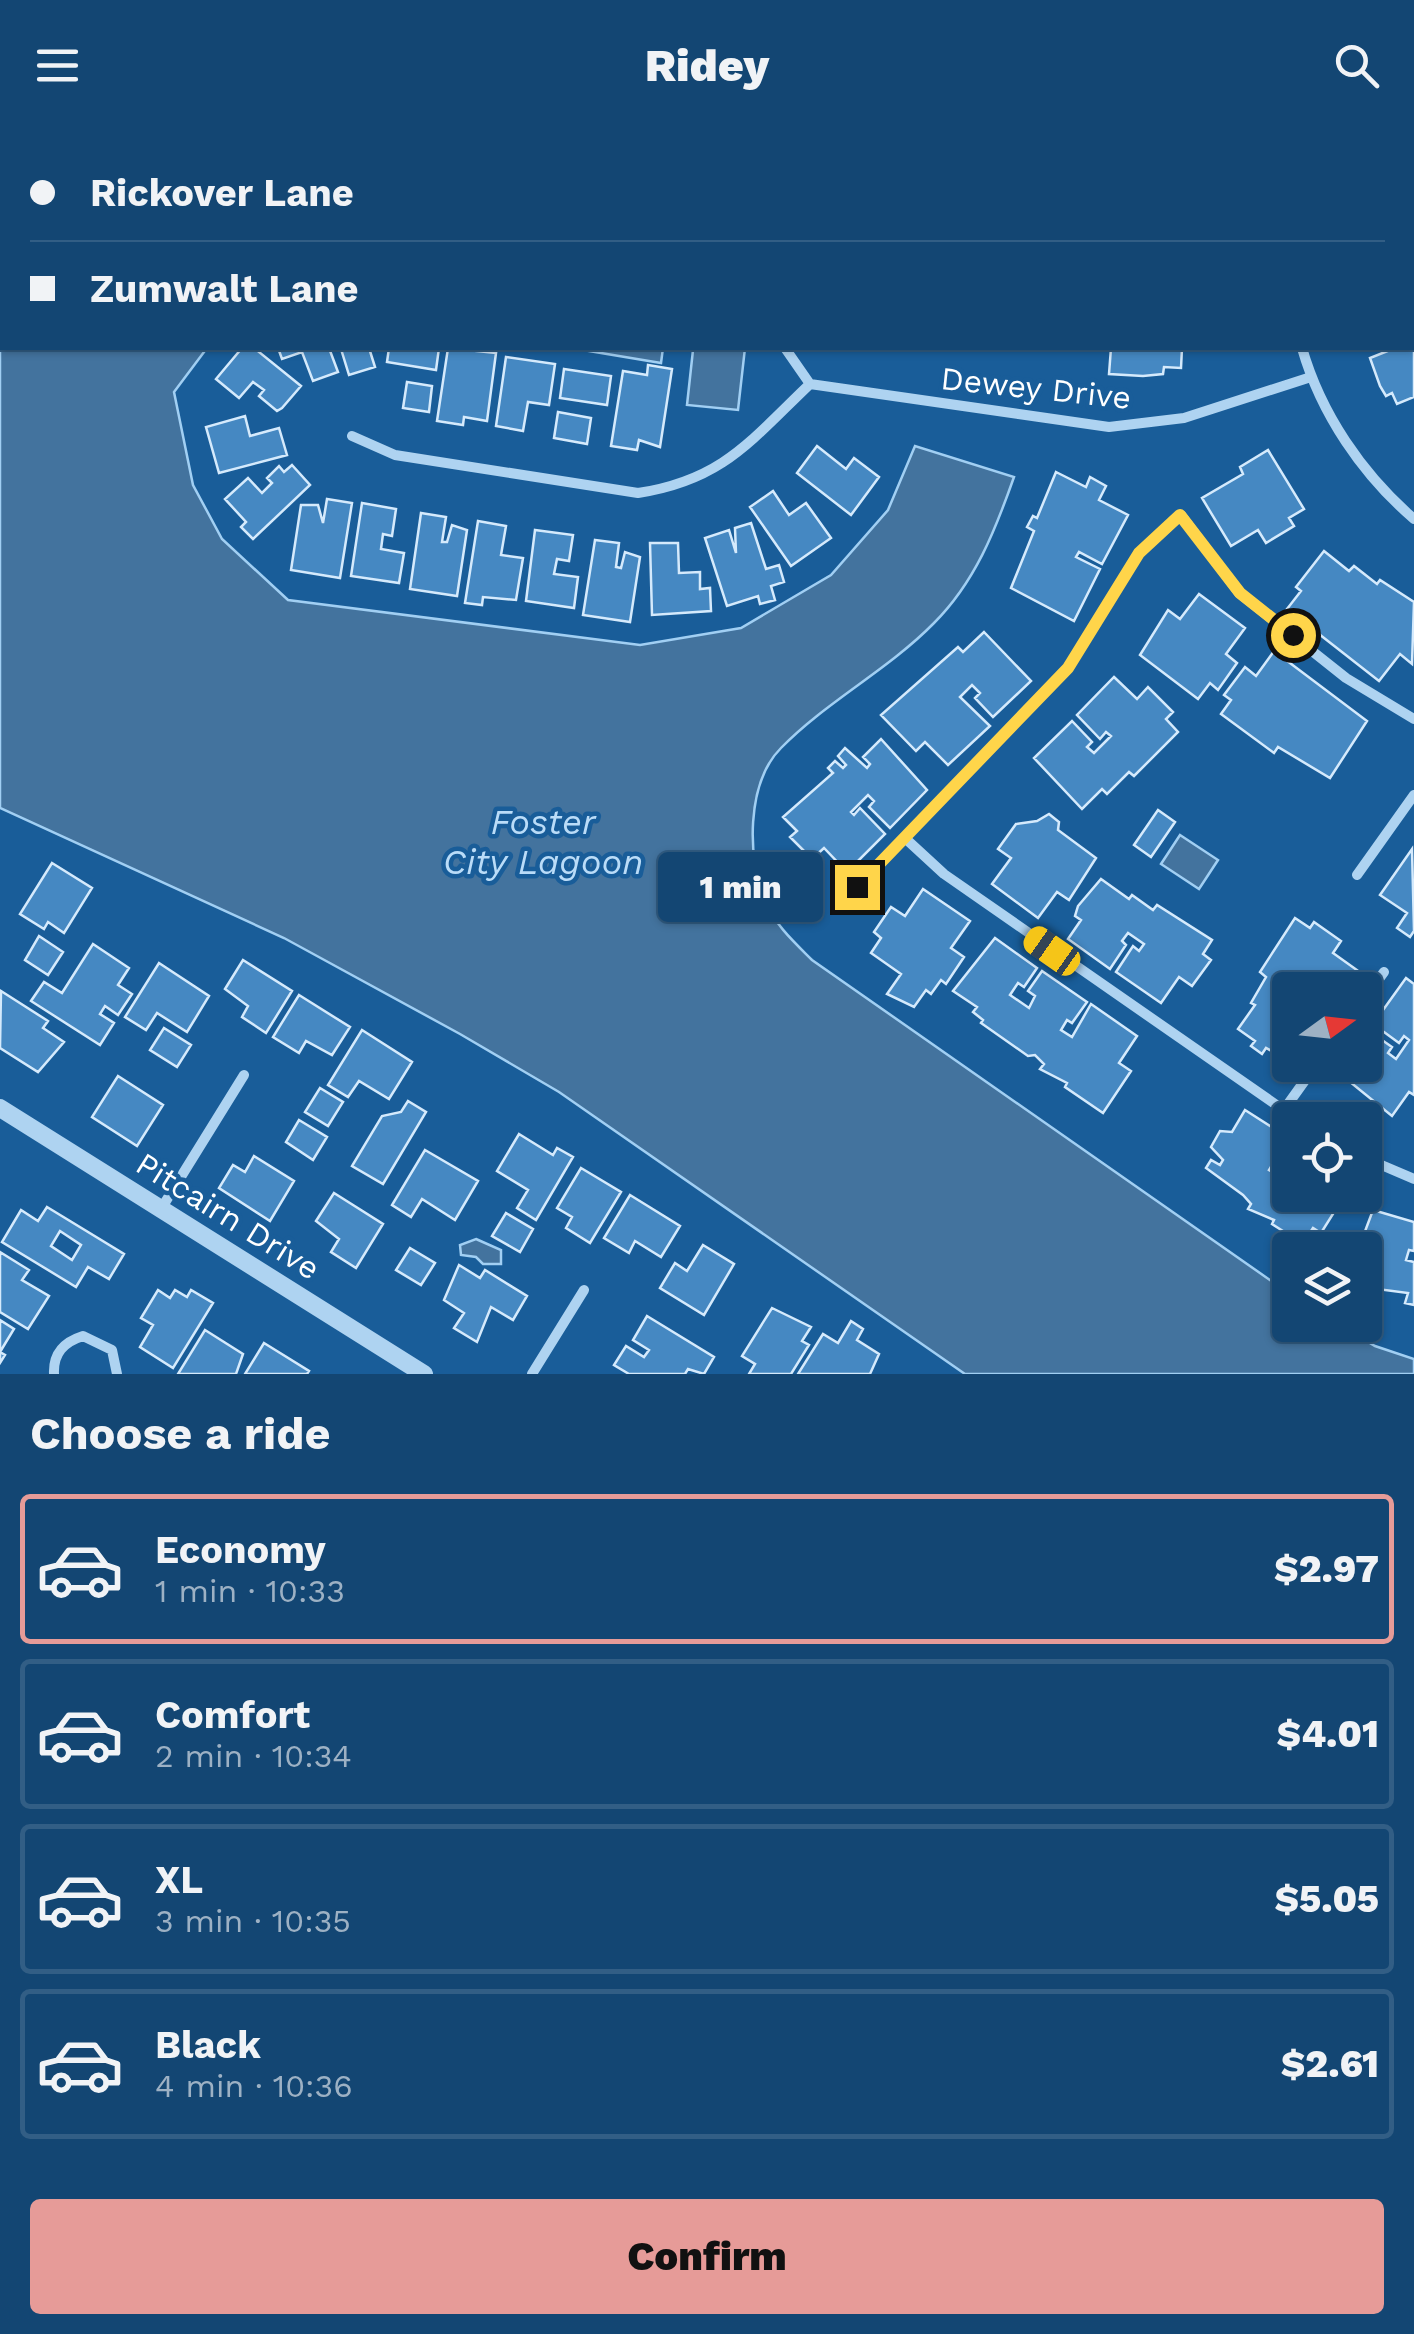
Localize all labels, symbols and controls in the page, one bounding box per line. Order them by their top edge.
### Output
icon: menu [30,38,85,93]
icon: search [1329,38,1384,93]
text: Ridey [645,39,769,92]
text: Rickover Lane [90,171,354,215]
text: Zumwalt Lane [90,267,359,311]
street label: Dewey Drive [939,359,1133,417]
route start [1271,613,1316,658]
water label: Foster City Lagoon [443,801,643,883]
callout: 1 min [657,852,822,922]
route end [835,865,880,910]
text: 1 min [699,868,782,906]
car [1019,922,1085,980]
north arrow [1272,972,1382,1082]
map controls [1272,972,1382,1342]
button: locate [1272,1102,1382,1212]
street label: Pitcairn Drive [129,1144,327,1288]
button: layers [1272,1232,1382,1342]
text: Choose a ride [30,1407,330,1460]
icon: car [35,1524,125,1614]
text: Economy [155,1528,326,1572]
text: $2.97 [1274,1547,1379,1591]
text: 1 min · 10:33 [155,1572,345,1610]
icon: car [35,1689,125,1779]
text: Comfort [155,1693,310,1737]
text: $4.01 [1277,1712,1379,1756]
text: 2 min · 10:34 [155,1737,352,1775]
icon: car [35,1854,125,1944]
text: XL [155,1858,203,1902]
text: $5.05 [1274,1877,1379,1921]
text: 3 min · 10:35 [155,1902,351,1940]
icon: car [35,2019,125,2109]
text: Black [155,2023,261,2067]
text: $2.61 [1281,2042,1379,2086]
text: 4 min · 10:36 [155,2067,353,2105]
button: Confirm [30,2199,1384,2314]

